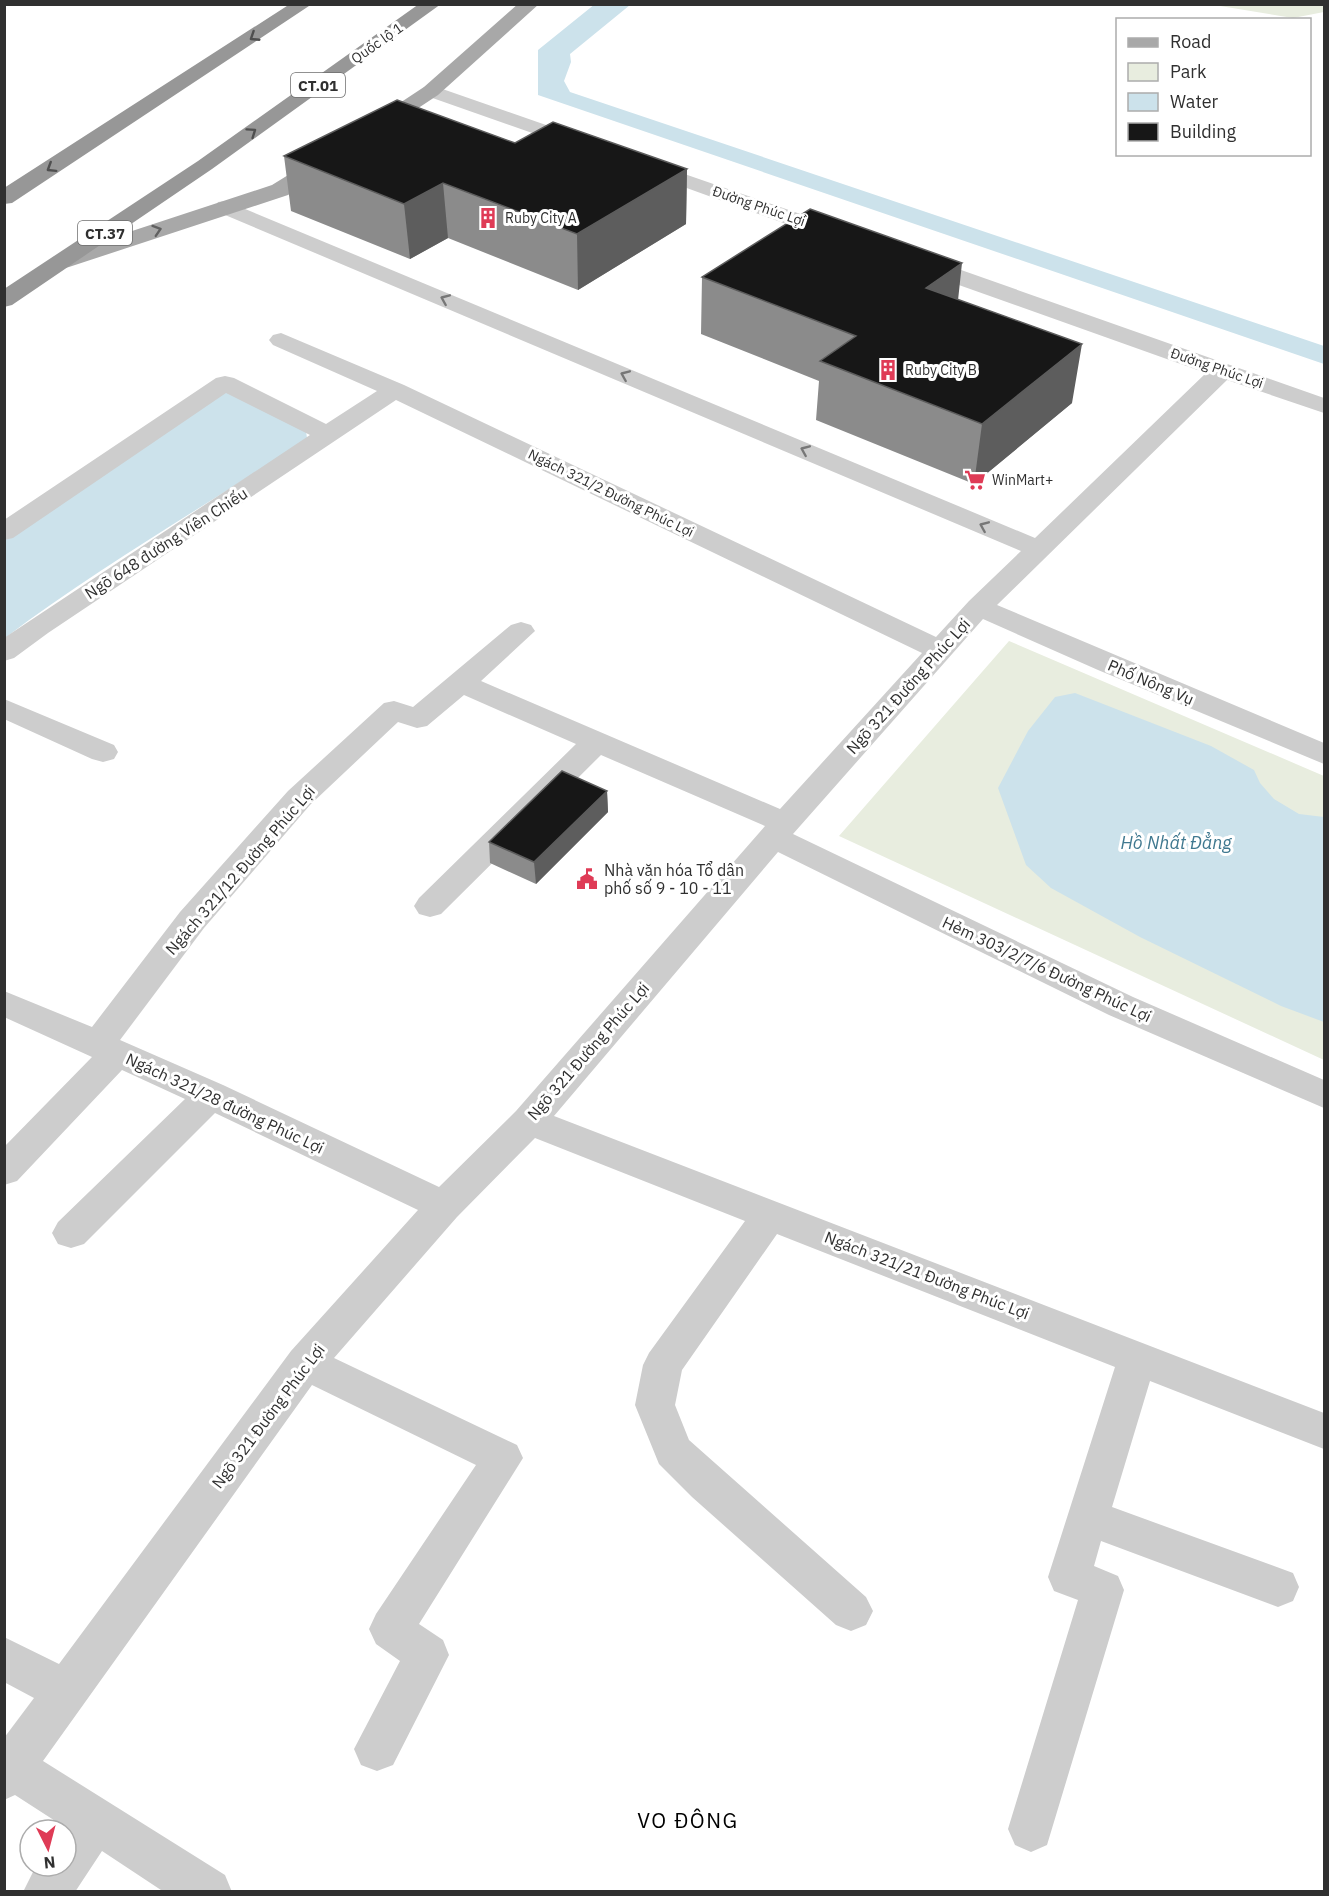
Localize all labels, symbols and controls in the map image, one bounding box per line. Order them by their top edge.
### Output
legend [1116,18,1311,156]
street label: Quốc lộ 1 [348,19,406,67]
one-way arrow [250,29,260,41]
text: Road [1170,30,1211,53]
text: Park [1170,60,1207,83]
road number: CT.01 [291,73,345,97]
text: Water [1170,90,1219,113]
text: Building [1170,120,1237,143]
one-way arrow [246,128,257,139]
one-way arrow [47,161,58,172]
street label: Đường Phúc Lợi [710,182,808,230]
building icon: Ruby City A [476,206,500,230]
place label: Ruby City A [505,209,577,227]
road number: CT.37 [78,221,132,245]
one-way arrow [151,225,161,238]
one-way arrow [440,294,451,306]
street label: Đường Phúc Lợi [1168,344,1266,392]
building icon: Ruby City B [876,358,900,382]
place label: Ruby City B [905,361,977,379]
one-way arrow [620,370,631,382]
street label: Ngách 321/2 Đường Phúc Lợi [525,445,697,541]
one-way arrow [800,445,811,457]
supermarket icon: WinMart+ [963,468,987,492]
place label: WinMart+ [992,471,1053,489]
street label: Ngõ 648 đường Viên Chiếu [81,483,251,603]
one-way arrow [980,521,991,533]
street label: Ngõ 321 Đường Phúc Lợi [842,614,974,758]
street label: Phố Nông Vụ [1105,655,1197,709]
street label: Ngách 321/12 Đường Phúc Lợi [161,781,319,959]
water label: Hồ Nhất Đẳng [1120,831,1232,854]
place label: Nhà văn hóa Tổ dân phố số 9 - 10 - 11 [604,860,744,898]
public building icon: Nhà văn hóa Tổ dân phố số 9 - 10 - 11 [575,867,599,891]
street label: Hẻm 303/2/7/6 Đường Phúc Lợi [939,912,1155,1026]
street label: Ngõ 321 Đường Phúc Lợi [523,978,653,1124]
street label: Ngách 321/28 đường Phúc Lợi [123,1048,327,1158]
street label: Ngách 321/21 Đường Phúc Lợi [822,1227,1032,1323]
street label: Ngõ 321 Đường Phúc Lợi [207,1340,329,1492]
district label: VO ĐÔNG [637,1806,739,1834]
north arrow [18,1818,78,1878]
text: N [43,1852,56,1873]

